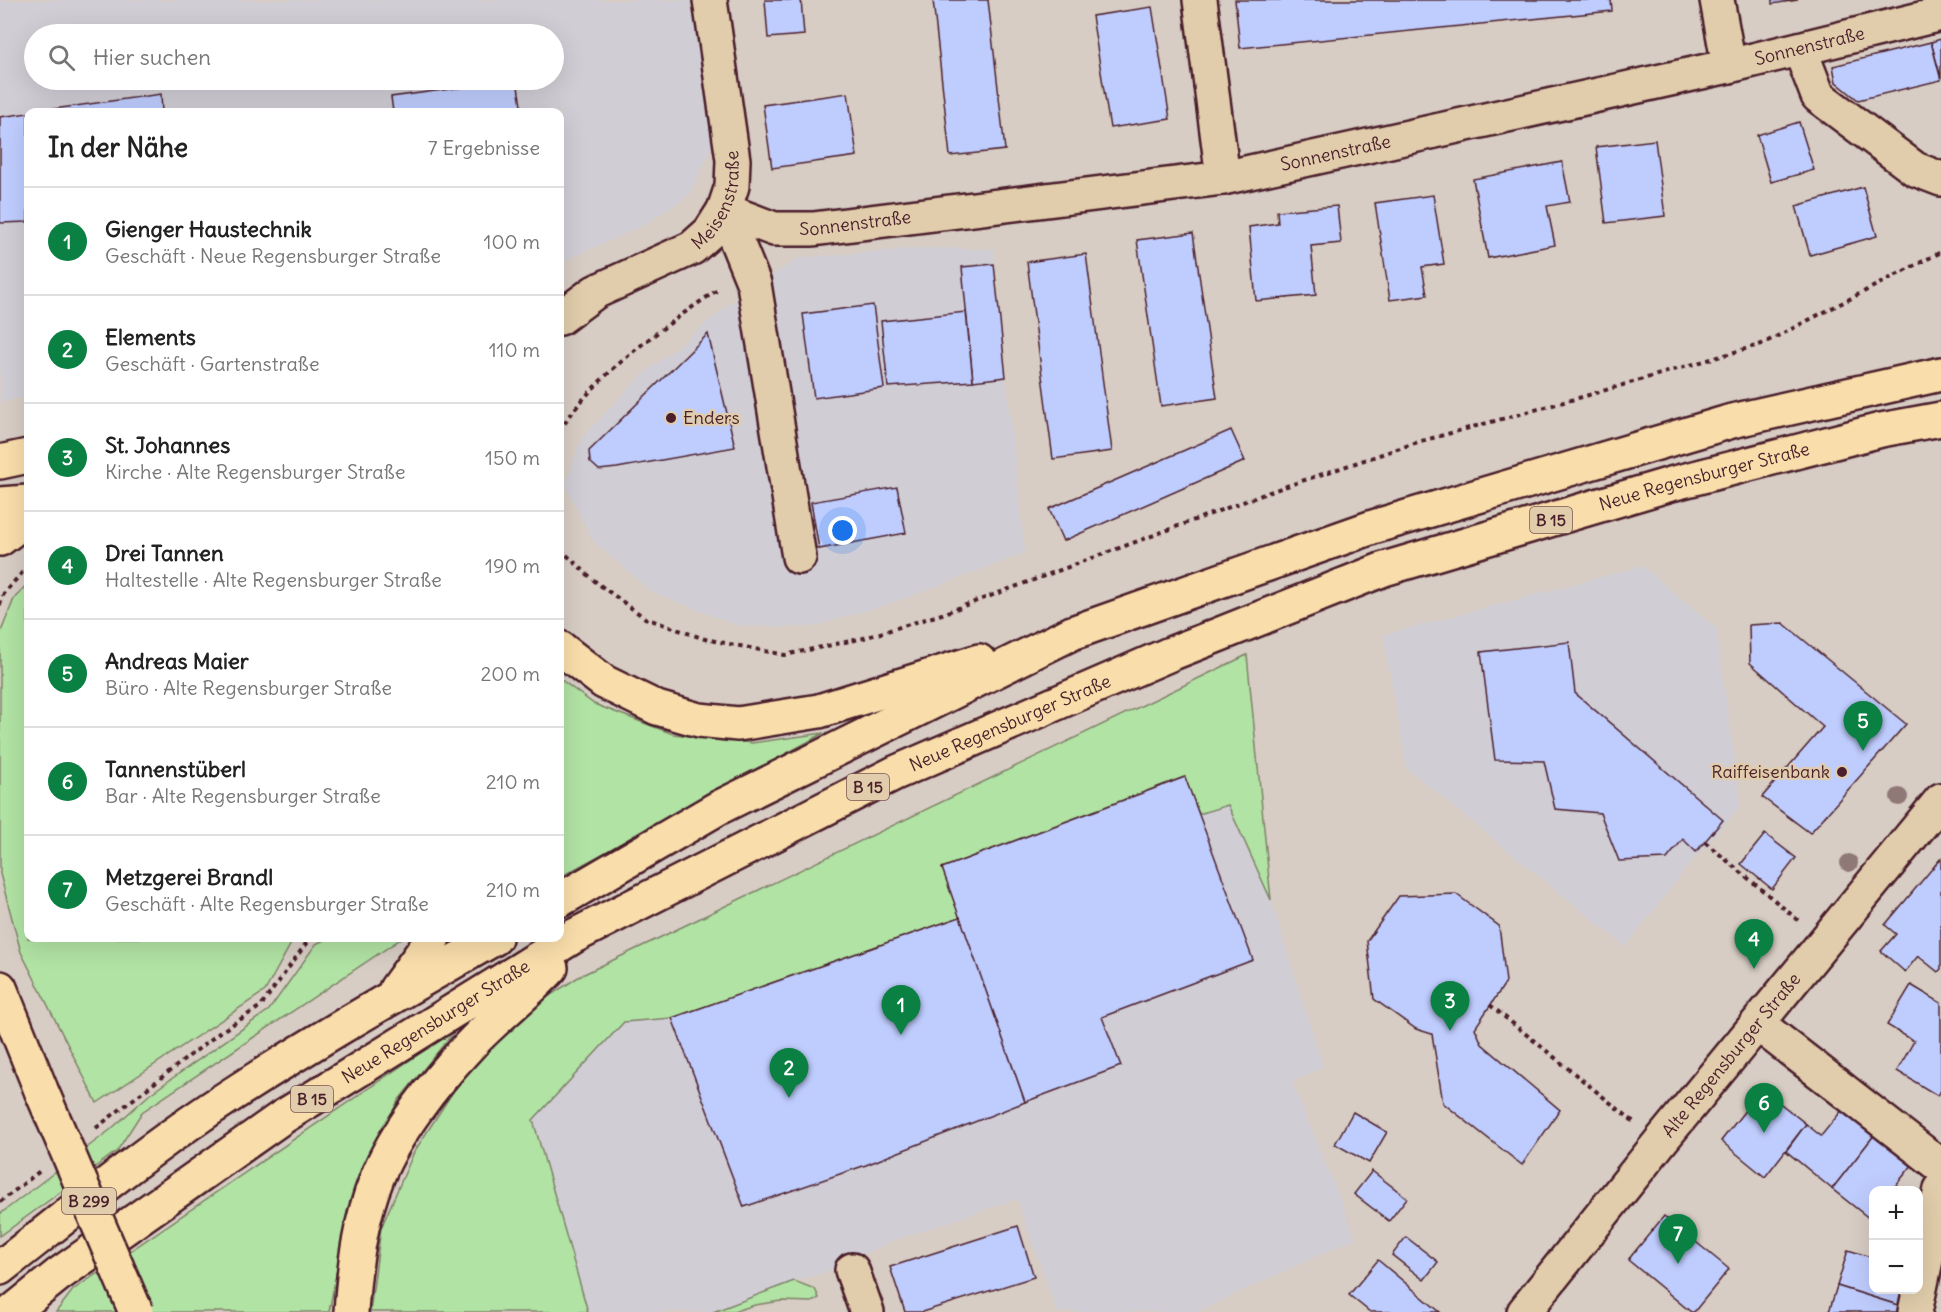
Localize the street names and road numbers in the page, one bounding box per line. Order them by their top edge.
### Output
street label: Sonnenstraße [1752,21,1867,70]
street label: Sonnenstraße [1278,129,1393,176]
street label: Meisenstraße [686,149,744,254]
street label: Sonnenstraße [799,205,912,240]
street label: Neue Regensburger Straße [1596,437,1812,516]
road number: B 15 [1530,507,1572,533]
street label: Neue Regensburger Straße [905,669,1114,776]
road number: B 15 [847,774,889,800]
street label: Neue Regensburger Straße [337,954,534,1089]
street label: Alte Regensburger Straße [1657,968,1805,1142]
road number: B 15 [291,1086,333,1112]
road number: B 299 [62,1188,116,1214]

